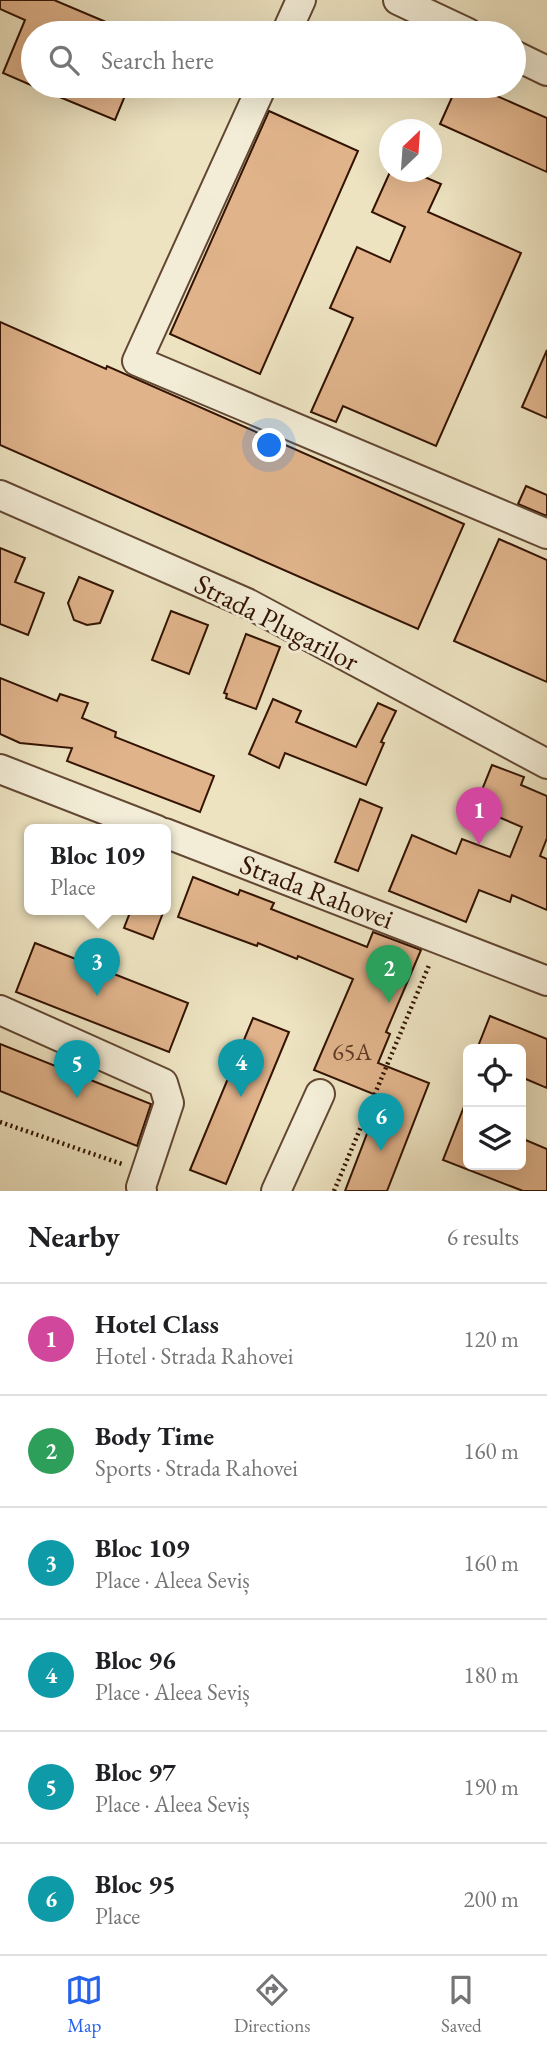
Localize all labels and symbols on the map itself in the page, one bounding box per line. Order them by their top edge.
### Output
north arrow [379,119,442,182]
your location [252,428,286,462]
street label: Strada Plugarilor [189,565,366,679]
pin: 1 [456,787,502,845]
street label: Strada Rahovei [235,845,399,937]
pin: 3 [74,938,120,996]
pin: 2 [366,945,412,1003]
house number: 65A [332,1036,372,1067]
pin: 4 [218,1039,264,1097]
pin: 5 [54,1040,100,1098]
pin: 6 [358,1093,404,1151]

